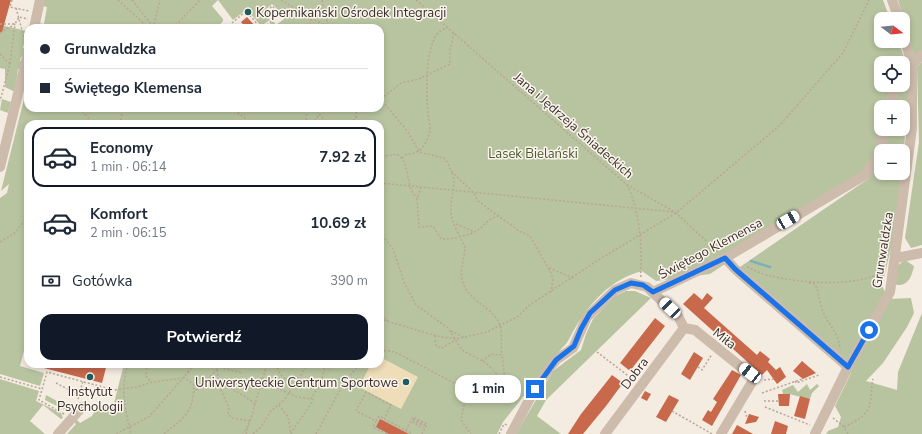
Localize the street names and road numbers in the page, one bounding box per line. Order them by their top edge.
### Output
street label: Jana i Jędrzeja Śniadeckich [509,67,638,183]
street label: Grunwaldzka [868,211,898,290]
street label: Świętego Klemensa [655,213,766,284]
street label: Miła [709,324,740,354]
street label: Dobra [617,354,653,393]

